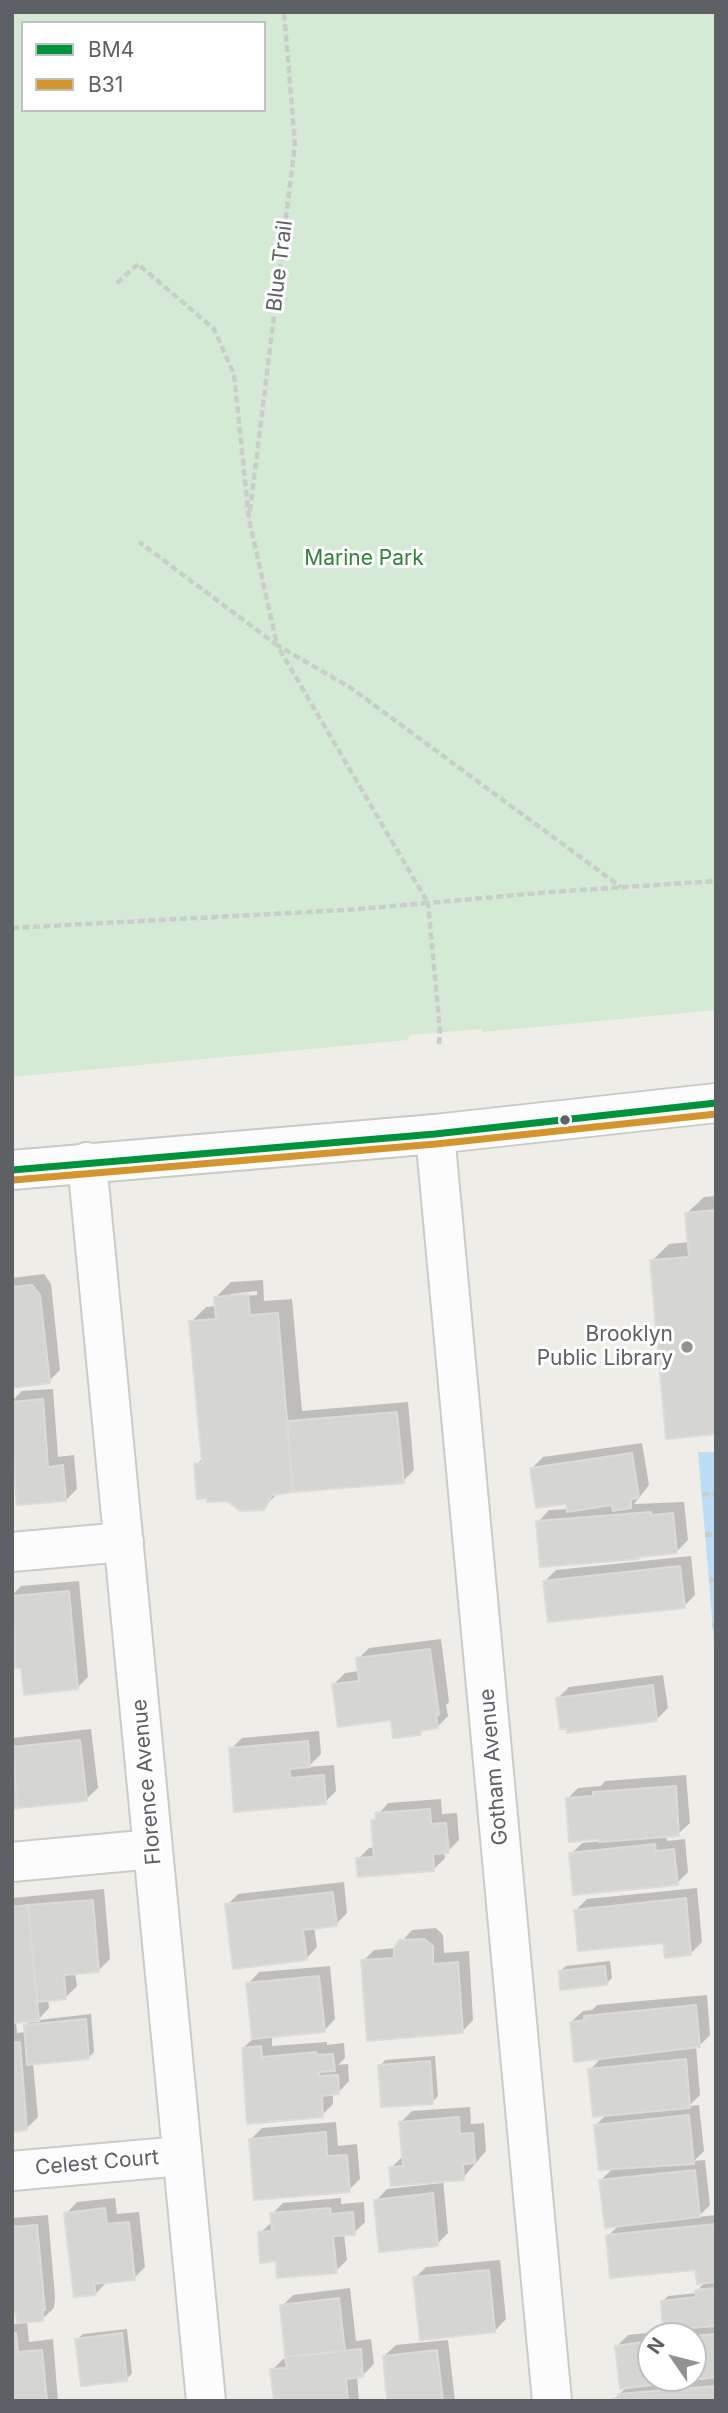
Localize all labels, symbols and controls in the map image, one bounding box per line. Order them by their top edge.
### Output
legend [21,21,266,112]
text: BM4 [88,37,134,62]
text: B31 [88,72,123,97]
street label: Blue Trail [262,219,298,313]
park label: Marine Park [304,546,424,572]
unlabelled marker [558,1113,572,1127]
place label: Brooklyn Public Library [537,1322,673,1372]
marker: Brooklyn Public Library [679,1339,695,1355]
street label: Gotham Avenue [475,1687,513,1847]
street label: Florence Avenue [127,1698,167,1866]
street label: Celest Court [34,2145,160,2181]
north arrow [637,2322,707,2392]
text: N [642,2333,670,2358]

